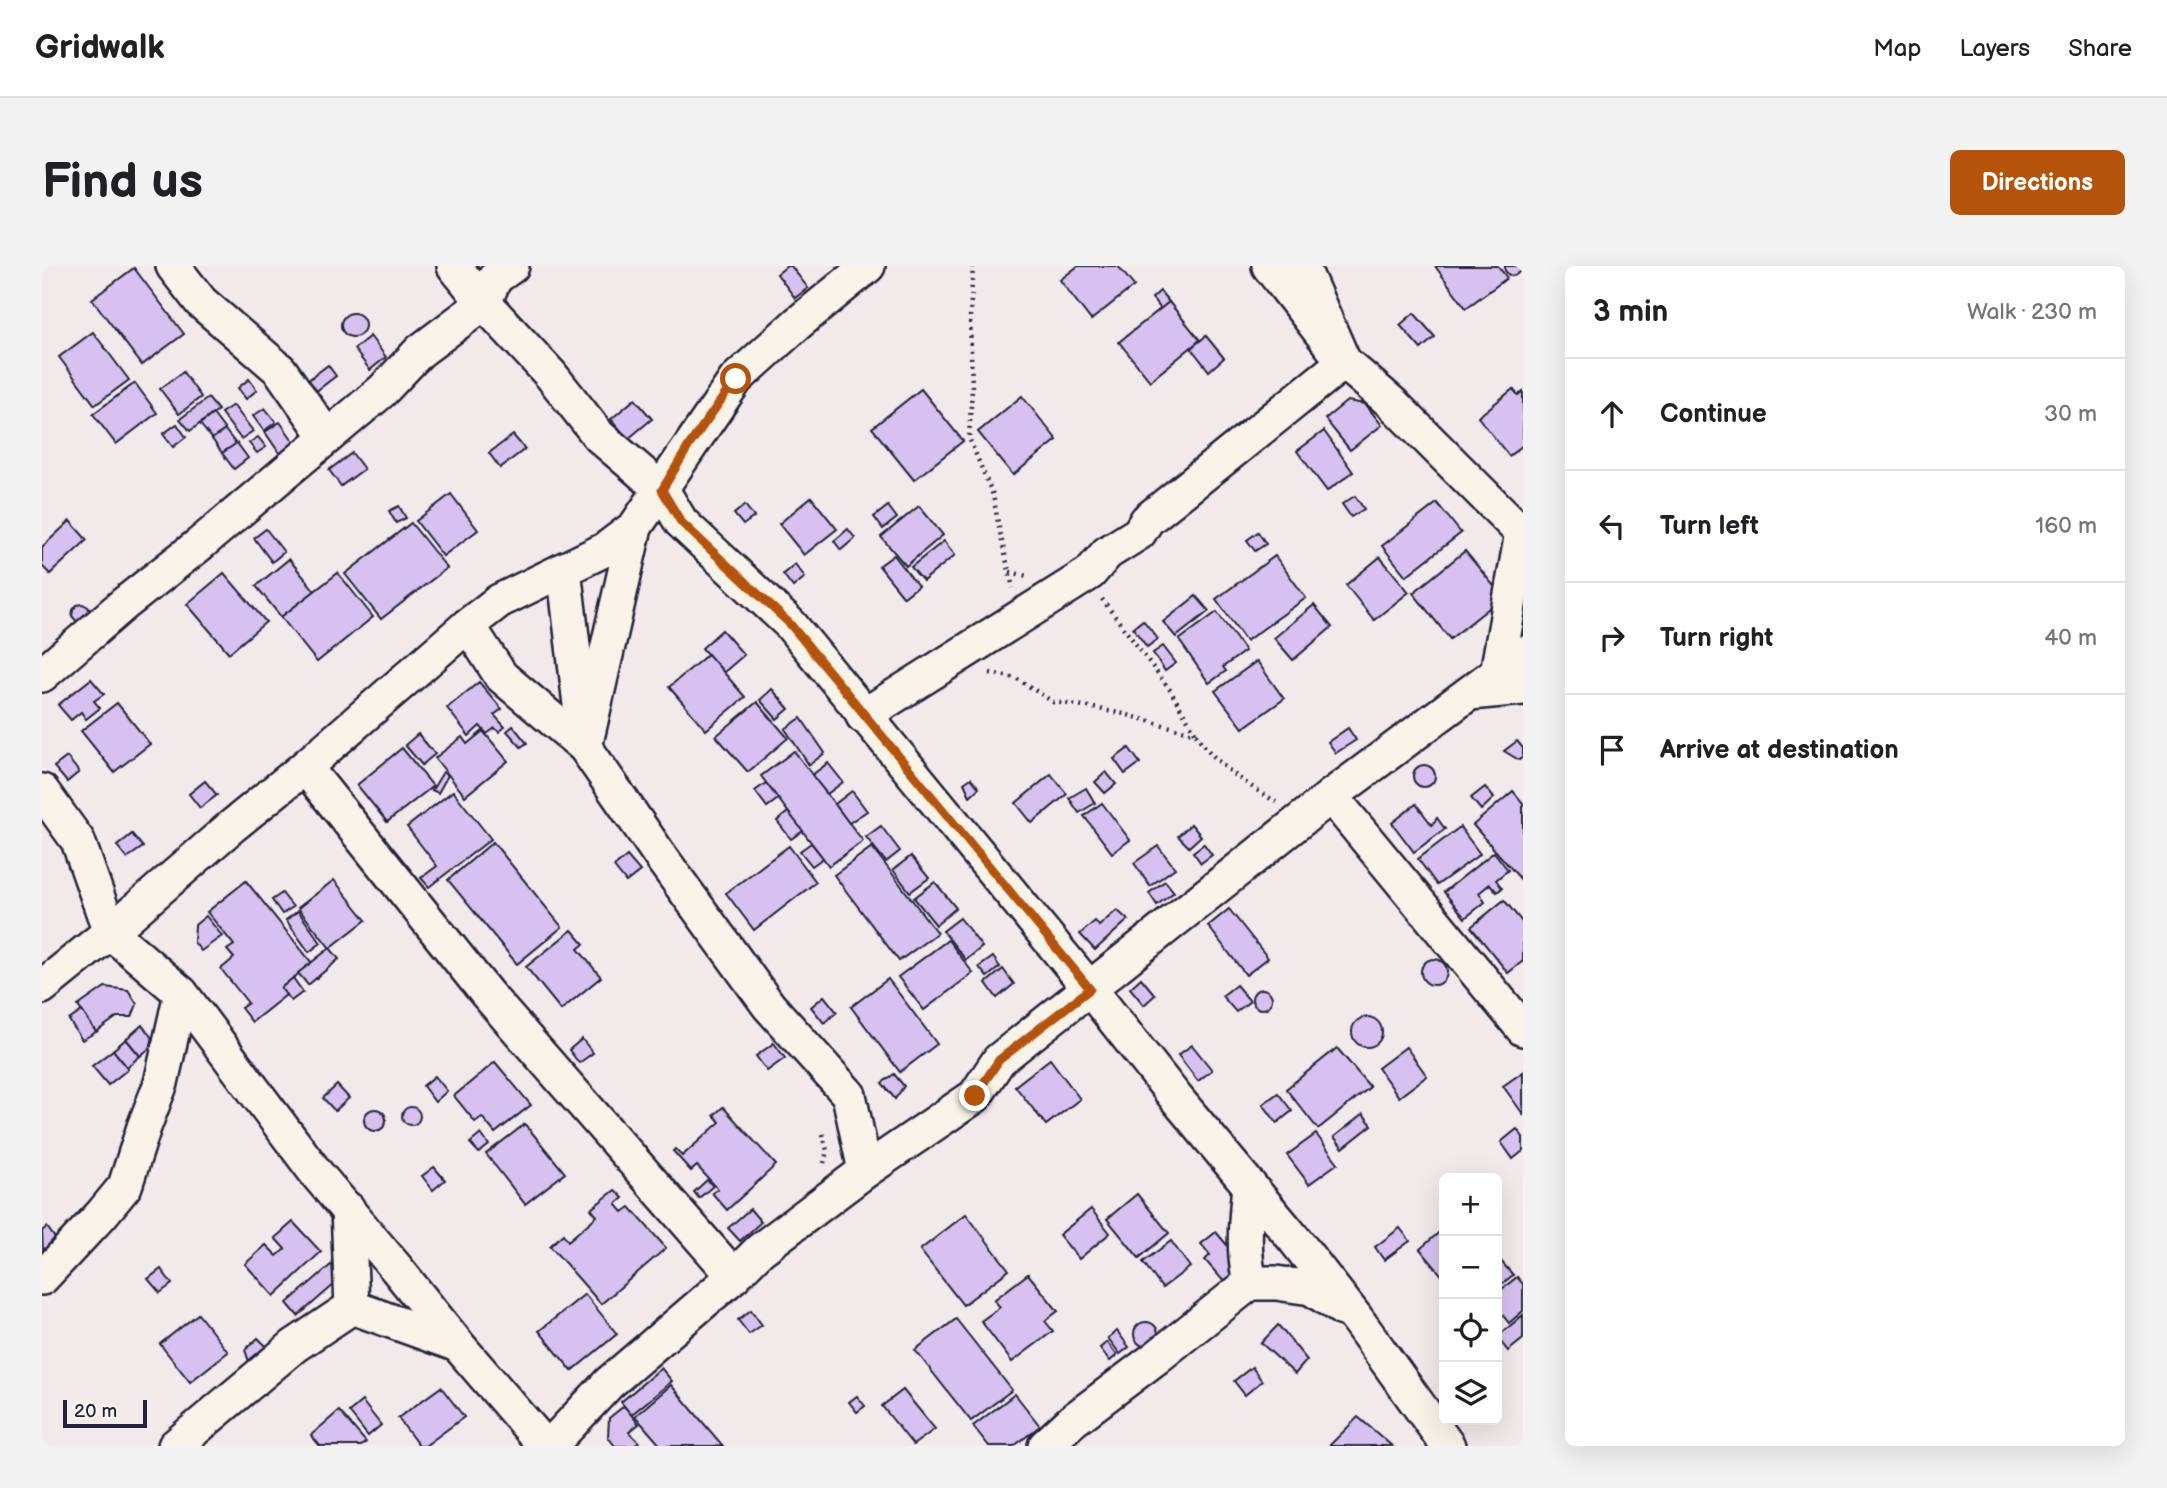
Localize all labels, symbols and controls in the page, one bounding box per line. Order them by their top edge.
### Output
text: Gridwalk [35,28,165,68]
text: Map [1873,34,1921,63]
text: Layers [1959,34,2030,63]
text: Share [2068,34,2132,63]
button: Directions [1950,150,2125,215]
text: Find us [42,153,203,212]
text: 3 min [1593,294,1668,330]
text: Walk · 230 m [1967,298,2097,326]
route start [720,363,751,394]
icon: ahead [1593,395,1631,433]
text: Continue [1660,399,1767,430]
text: 30 m [2044,400,2097,428]
icon: left [1593,507,1631,545]
text: Turn left [1660,511,1759,542]
text: 160 m [2035,512,2097,540]
icon: right [1593,619,1631,657]
text: Turn right [1660,623,1773,654]
text: 40 m [2044,624,2097,652]
icon: arrive [1593,731,1631,769]
text: Arrive at destination [1660,735,1899,766]
route end [959,1080,990,1111]
map controls [1439,1173,1502,1425]
button: + [1439,1173,1502,1236]
button: − [1439,1236,1502,1299]
button: locate [1439,1299,1502,1362]
button: layers [1439,1362,1502,1425]
scale bar [63,1397,147,1429]
text: 20 m [74,1400,117,1423]

